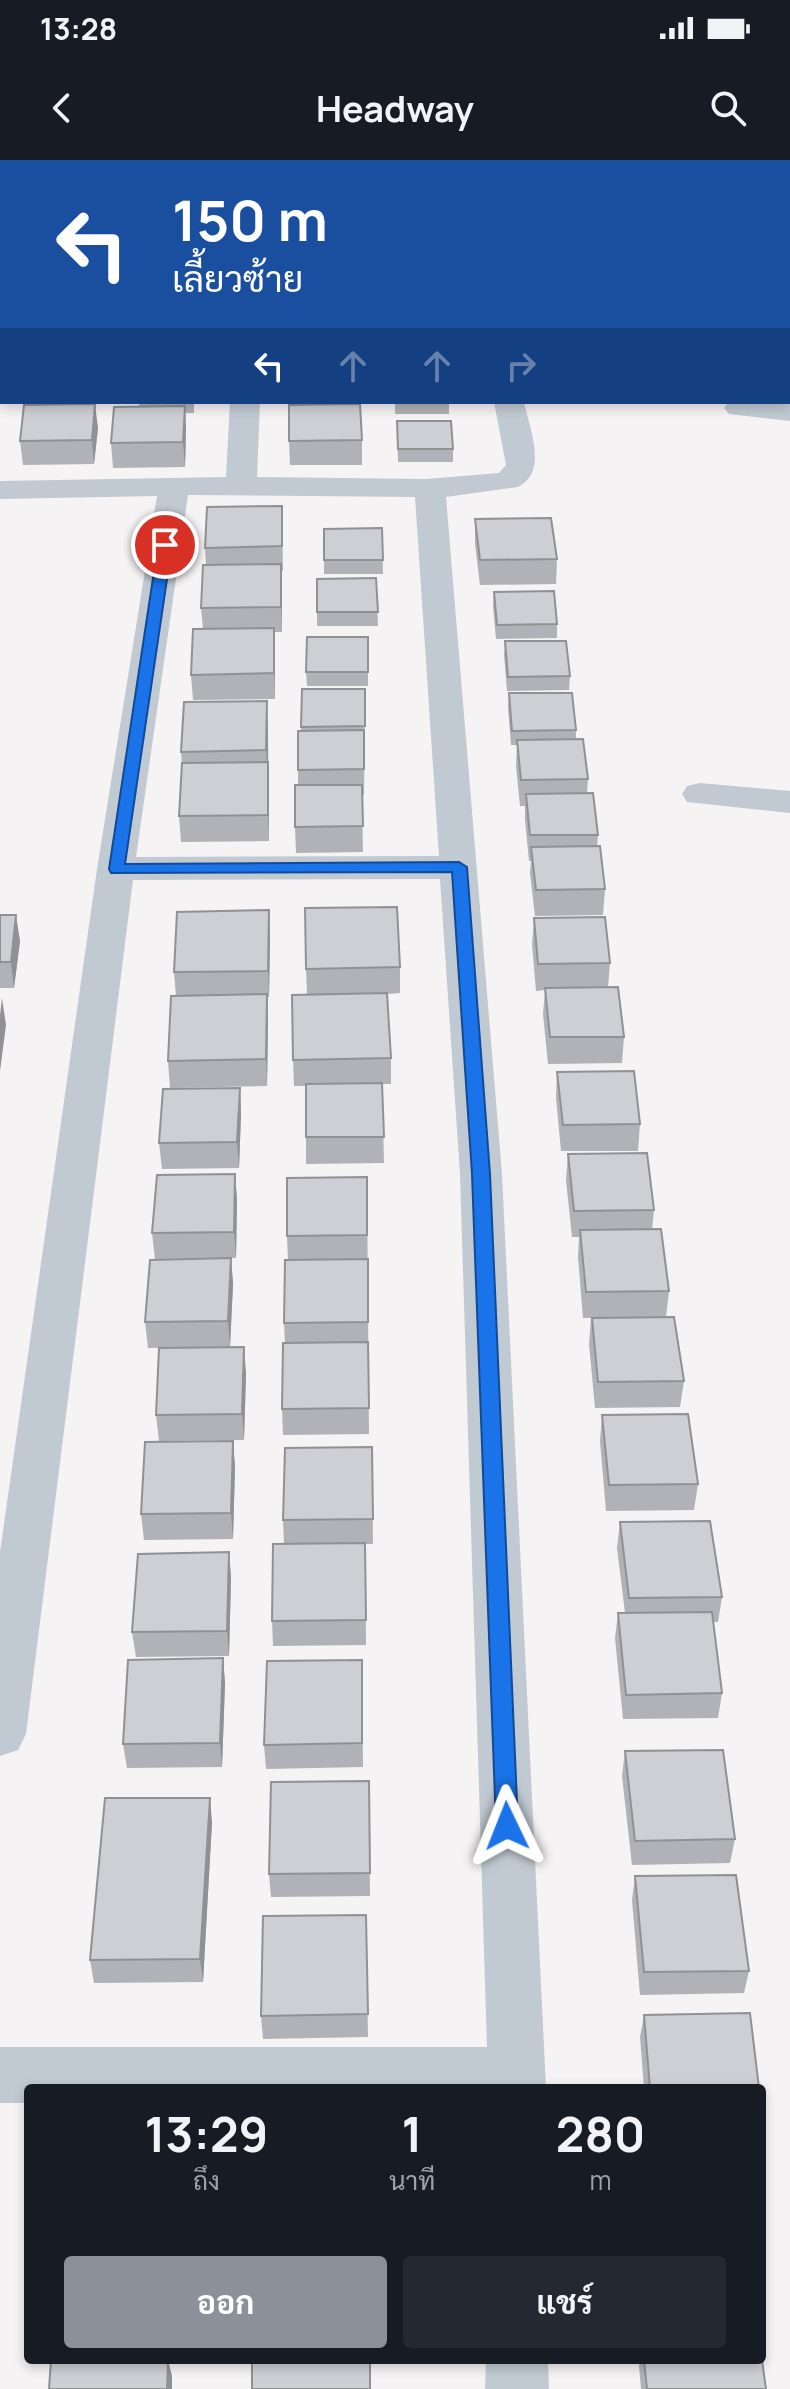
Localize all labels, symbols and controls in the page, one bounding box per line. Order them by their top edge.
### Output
text: 13:28 [40,8,117,49]
text: Headway [316,84,474,133]
icon: back [40,86,84,130]
icon: search [706,86,750,130]
text: 150 m [172,181,328,258]
icon: left [40,192,144,296]
text: เลี้ยวซ้าย [172,254,303,303]
icon: left [247,344,291,388]
icon: ahead [331,344,375,388]
icon: ahead [415,344,459,388]
icon: right [499,344,543,388]
pin [131,511,199,579]
icon: arrive [143,523,187,567]
position arrow [465,1784,549,1868]
text: 13:29 [145,2101,268,2166]
text: 1 [402,2101,423,2166]
text: 280 [556,2101,645,2166]
text: ถึง [193,2162,220,2198]
text: นาที [389,2162,435,2198]
text: m [590,2162,612,2198]
button: ออก [64,2256,387,2348]
button: แชร์ [403,2256,726,2348]

